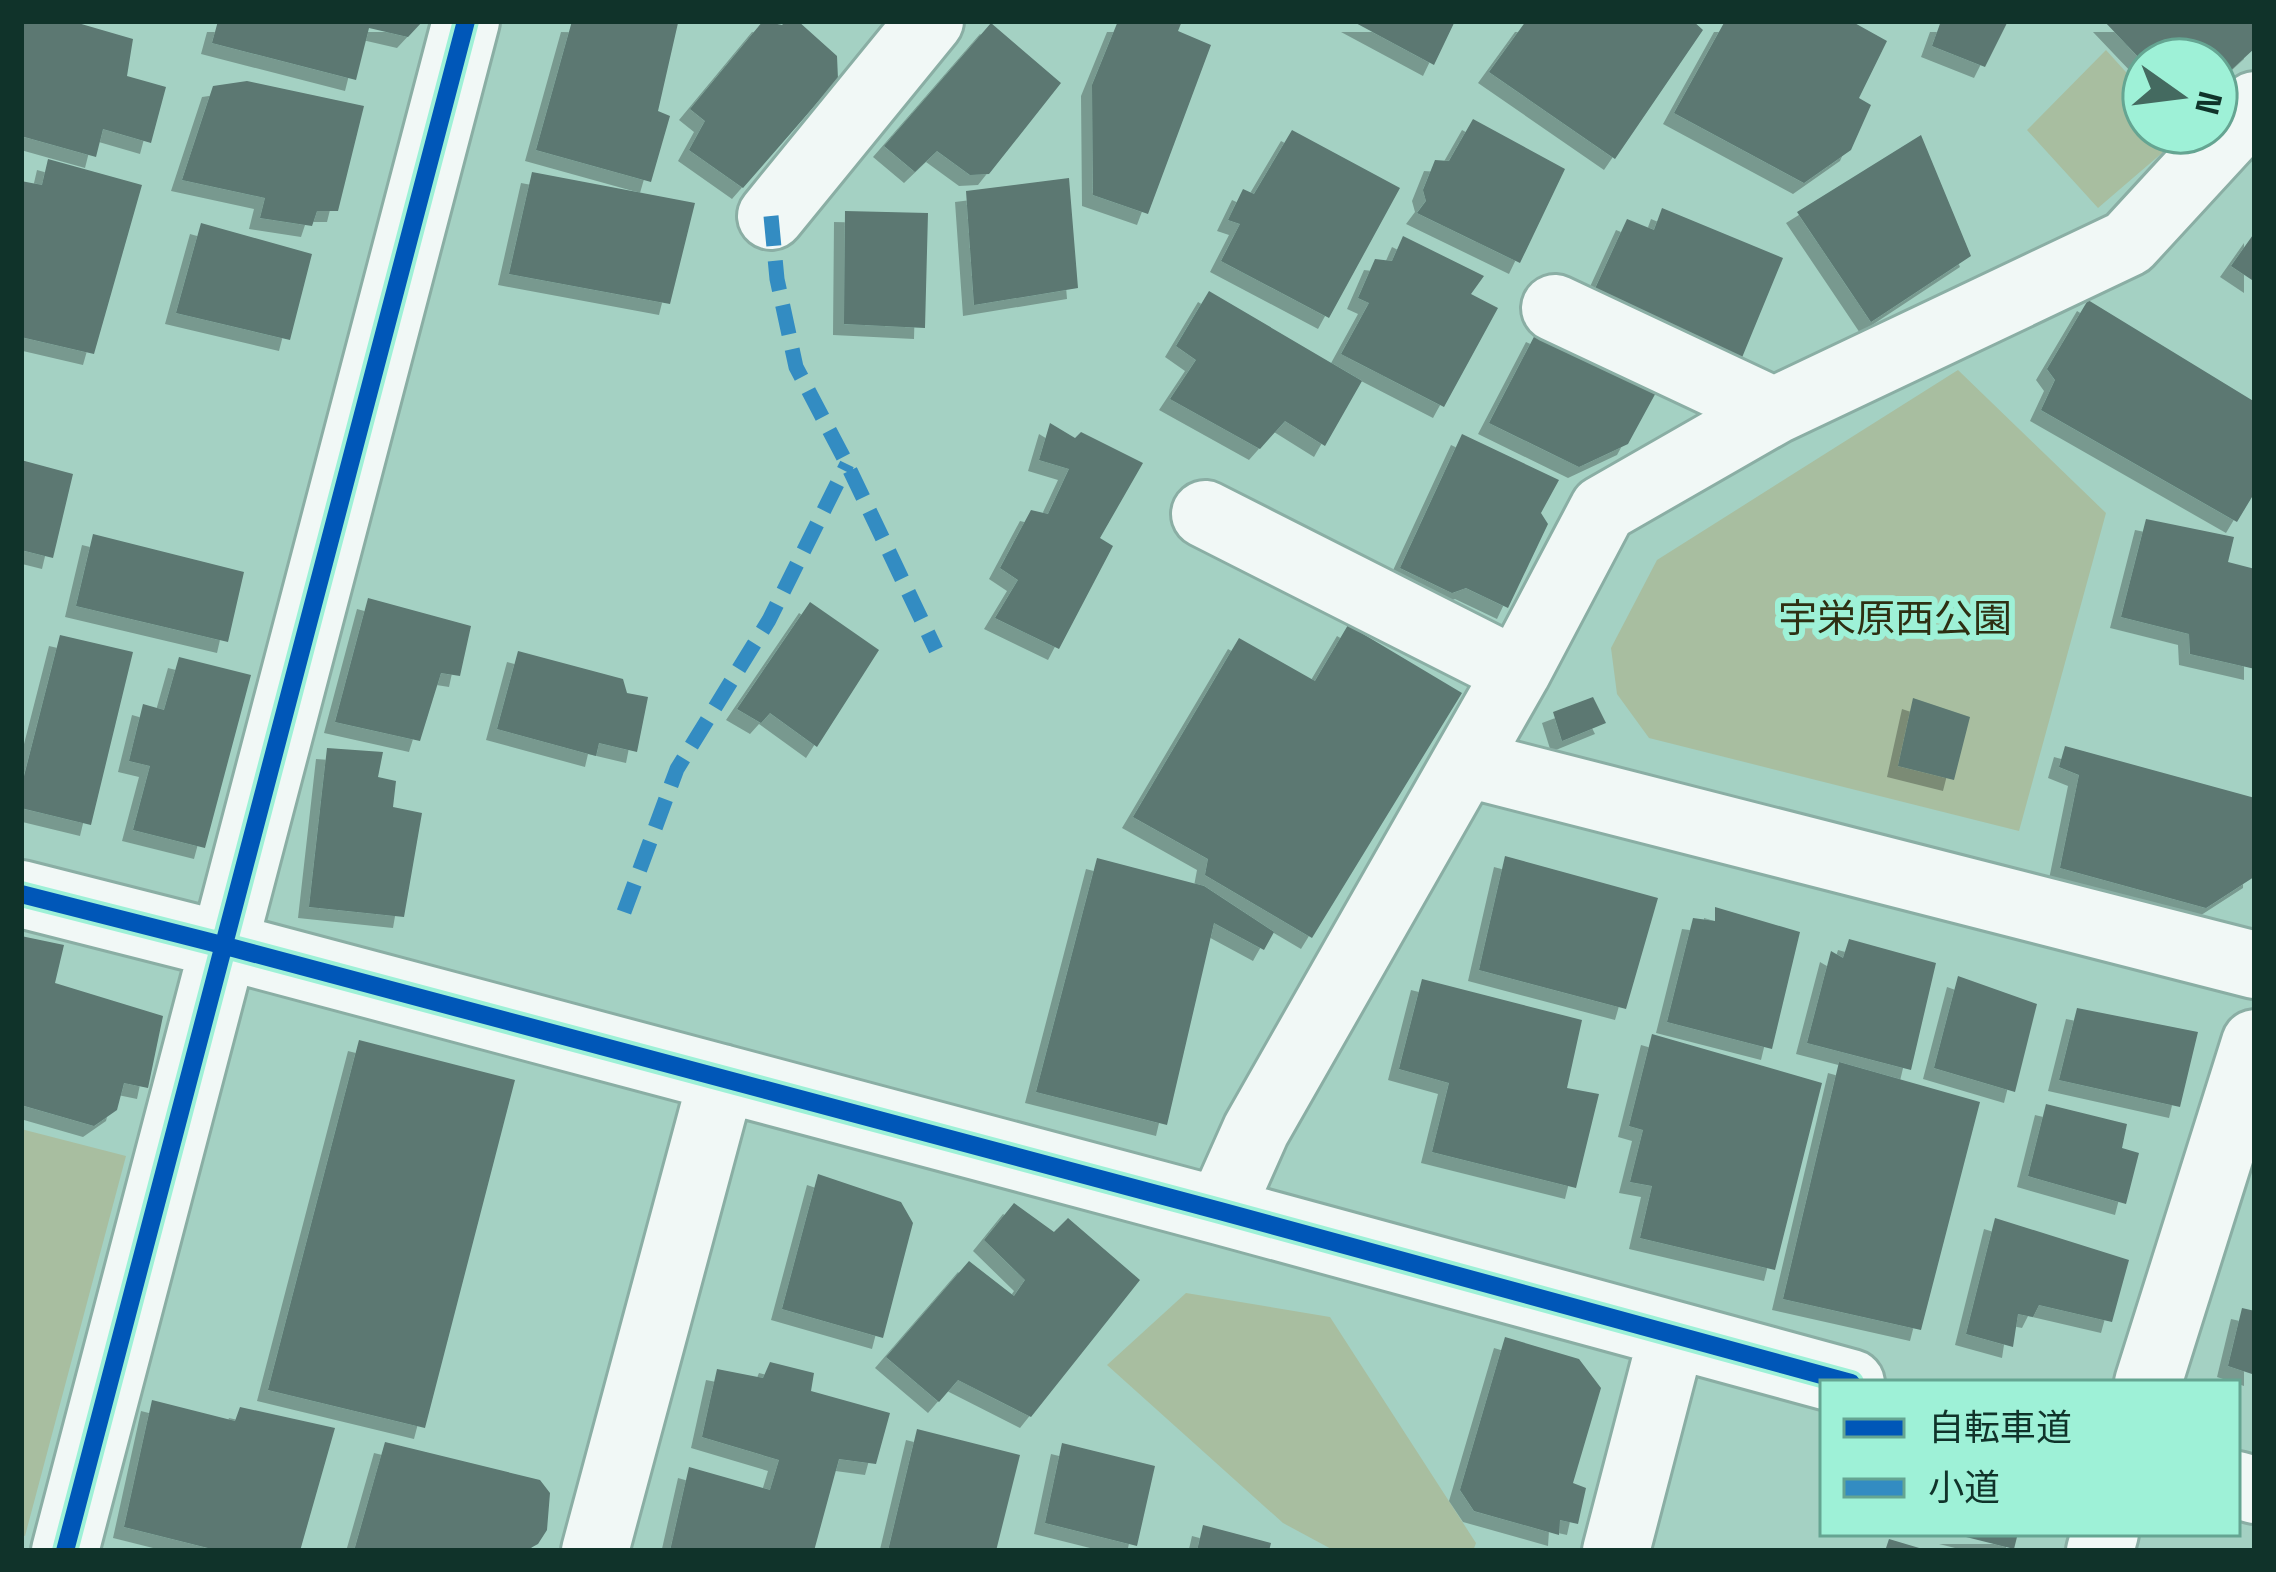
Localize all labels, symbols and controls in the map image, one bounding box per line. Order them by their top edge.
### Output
north arrow [2120,36,2240,156]
text: N [2185,87,2231,119]
park label: 宇栄原西公園 [1778,594,2012,643]
legend [1820,1380,2240,1536]
text: 自転車道 [1928,1405,2072,1451]
text: 小道 [1928,1465,2000,1511]

